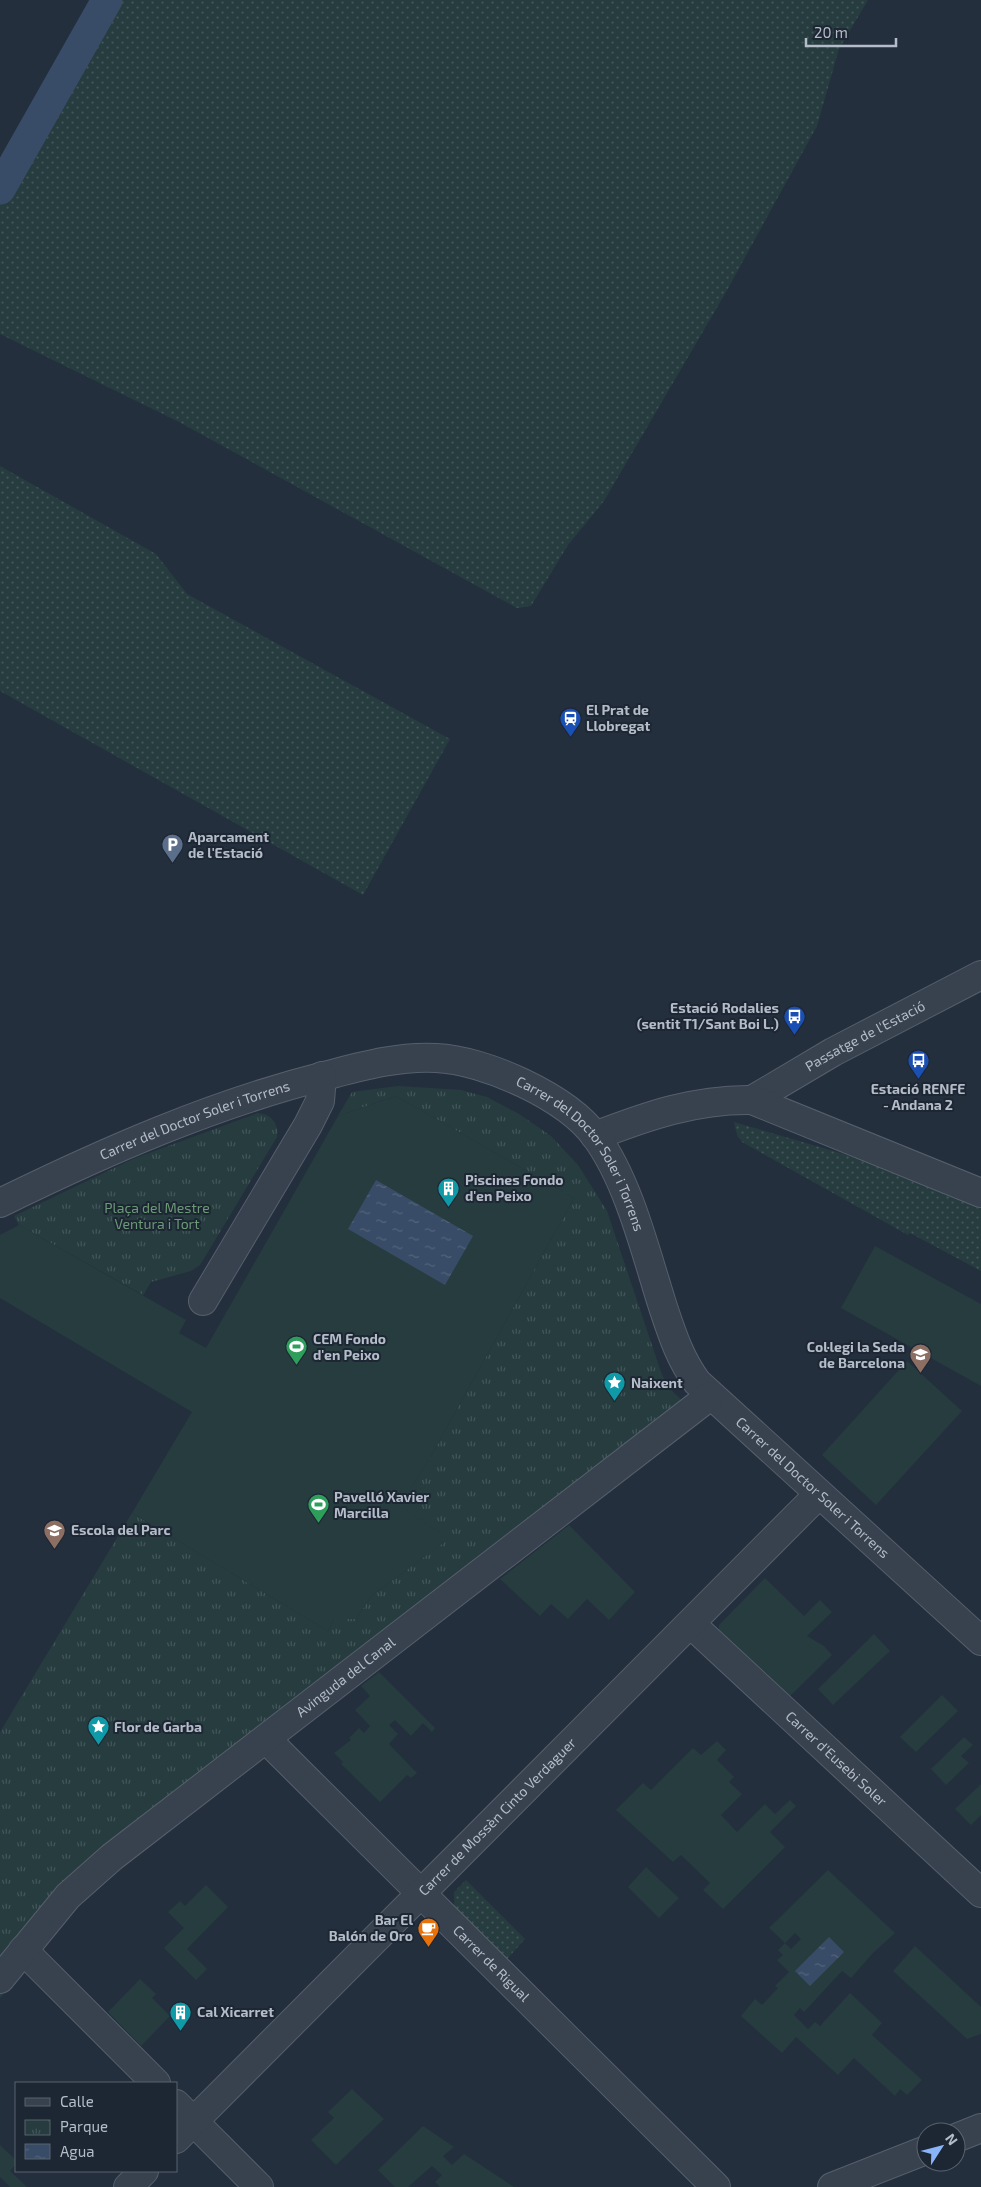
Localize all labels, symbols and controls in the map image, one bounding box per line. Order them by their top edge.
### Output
scale bar [806,15,896,47]
text: 20 m [814,23,848,41]
place label: El Prat de Llobregat [586,701,650,734]
station icon: El Prat de Llobregat [558,706,582,737]
place label: Aparcament de l'Estació [188,828,269,861]
parking icon: Aparcament de l'Estació [160,833,184,864]
street label: Passatge de l'Estació [802,997,928,1075]
place label: Estació Rodalies (sentit T1/Sant Boi L.) [637,999,779,1032]
bus stop icon: Estació Rodalies (sentit T1/Sant Boi L.) [783,1004,807,1035]
bus stop icon: Estació RENFE - Andana 2 [906,1049,930,1080]
street label: Carrer del Doctor Soler i Torrens [514,1072,648,1233]
street label: Carrer del Doctor Soler i Torrens [97,1077,292,1163]
place label: Estació RENFE - Andana 2 [871,1080,965,1113]
place label: Piscines Fondo d'en Peixo [465,1171,564,1204]
building icon: Piscines Fondo d'en Peixo [437,1176,461,1207]
park label: Plaça del Mestre Ventura i Tort [104,1199,210,1232]
place label: CEM Fondo d'en Peixo [313,1330,386,1363]
sports icon: CEM Fondo d'en Peixo [285,1335,309,1366]
place label: Col·legi la Seda de Barcelona [807,1338,905,1371]
school or university icon: Col·legi la Seda de Barcelona [909,1343,933,1374]
place icon: Naixent [603,1371,627,1402]
place label: Naixent [631,1374,683,1391]
street label: Carrer del Doctor Soler i Torrens [733,1413,893,1561]
place label: Pavelló Xavier Marcilla [334,1488,429,1521]
sports icon: Pavelló Xavier Marcilla [306,1493,330,1524]
school or university icon: Escola del Parc [43,1518,67,1549]
place label: Escola del Parc [71,1521,171,1538]
street label: Avinguda del Canal [292,1633,399,1720]
street label: Carrer d'Eusebi Soler [782,1707,891,1810]
place icon: Flor de Garba [86,1715,110,1746]
place label: Flor de Garba [114,1718,202,1735]
street label: Carrer de Mossèn Cinto Verdaguer [415,1734,579,1899]
place label: Bar El Balón de Oro [329,1911,413,1944]
cafe icon: Bar El Balón de Oro [417,1916,441,1947]
street label: Carrer de Rigual [450,1921,534,2005]
building icon: Cal Xicarret [169,2000,193,2031]
place label: Cal Xicarret [197,2003,274,2020]
legend [15,2082,178,2172]
text: Calle [60,2092,94,2110]
text: Parque [60,2117,108,2135]
north arrow [916,2122,966,2172]
text: N [942,2130,962,2148]
text: Agua [60,2142,95,2160]

